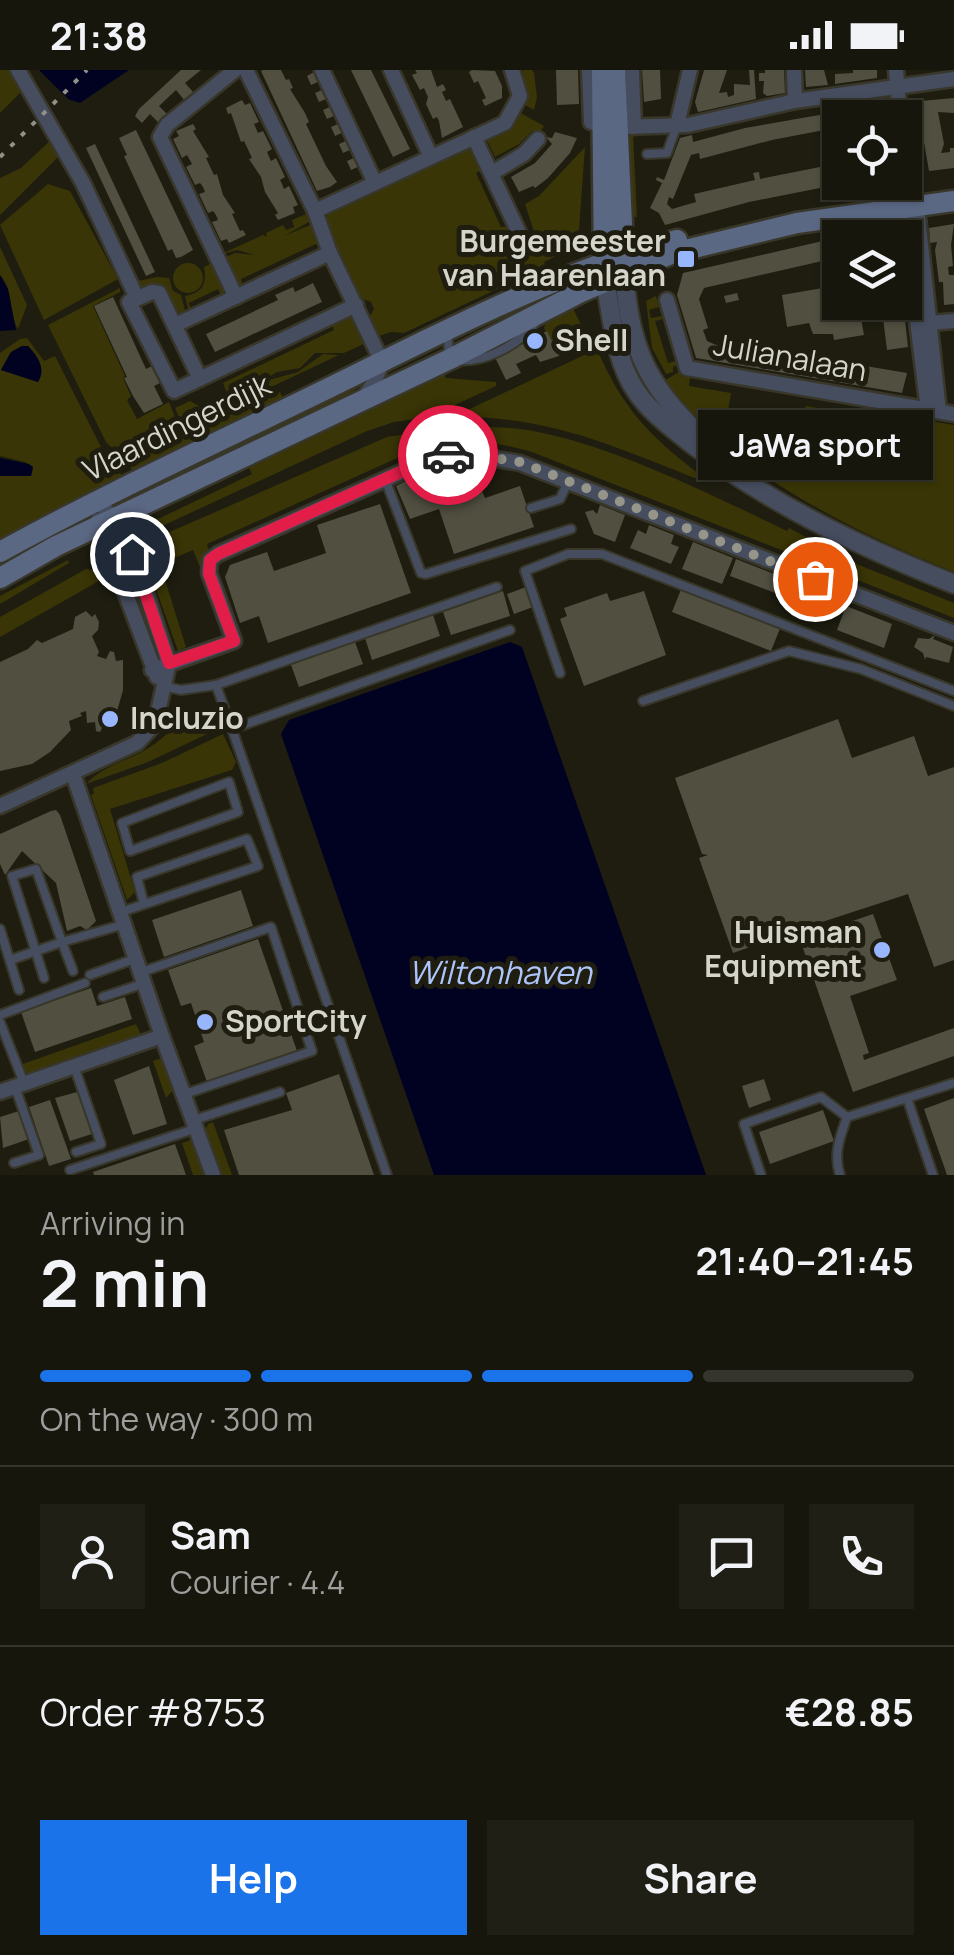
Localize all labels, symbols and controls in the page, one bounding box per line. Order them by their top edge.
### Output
text: 21:38 [50,9,148,61]
map controls [822,100,922,320]
button: locate [822,100,922,200]
place label: Burgemeester van Haarenlaan [442,220,666,295]
button: layers [822,220,922,320]
marker: Burgemeester van Haarenlaan [675,248,697,270]
place label: Shell [555,319,628,360]
street label: Julianalaan [710,323,870,390]
marker: Shell [524,330,546,352]
street label: Vlaardingerdijk [76,363,278,490]
courier [398,405,498,505]
callout: JaWa sport [698,409,932,479]
text: JaWa sport [730,423,901,467]
icon: car [421,428,476,483]
pin [90,512,175,597]
icon: home [105,527,160,582]
pin [773,537,858,622]
icon: bag [788,552,843,607]
place label: Incluzio [130,697,244,738]
marker: Incluzio [99,708,121,730]
place label: Huisman Equipment [704,911,862,986]
marker: Huisman Equipment [871,939,893,961]
water label: Wiltonhaven [408,950,593,994]
place label: SportCity [225,1000,367,1041]
marker: SportCity [194,1011,216,1033]
text: Arriving in [40,1201,185,1245]
text: 21:40–21:45 [695,1234,914,1286]
text: 2 min [40,1238,209,1327]
text: On the way · 300 m [40,1397,313,1441]
button: person [40,1504,145,1609]
button: chat [679,1504,784,1609]
button: phone [809,1504,914,1609]
text: Sam [170,1508,251,1560]
text: Courier · 4.4 [170,1560,345,1604]
text: Order #8753 [40,1685,266,1737]
text: €28.85 [785,1685,914,1737]
button: Help [40,1820,467,1935]
button: Share [487,1820,914,1935]

